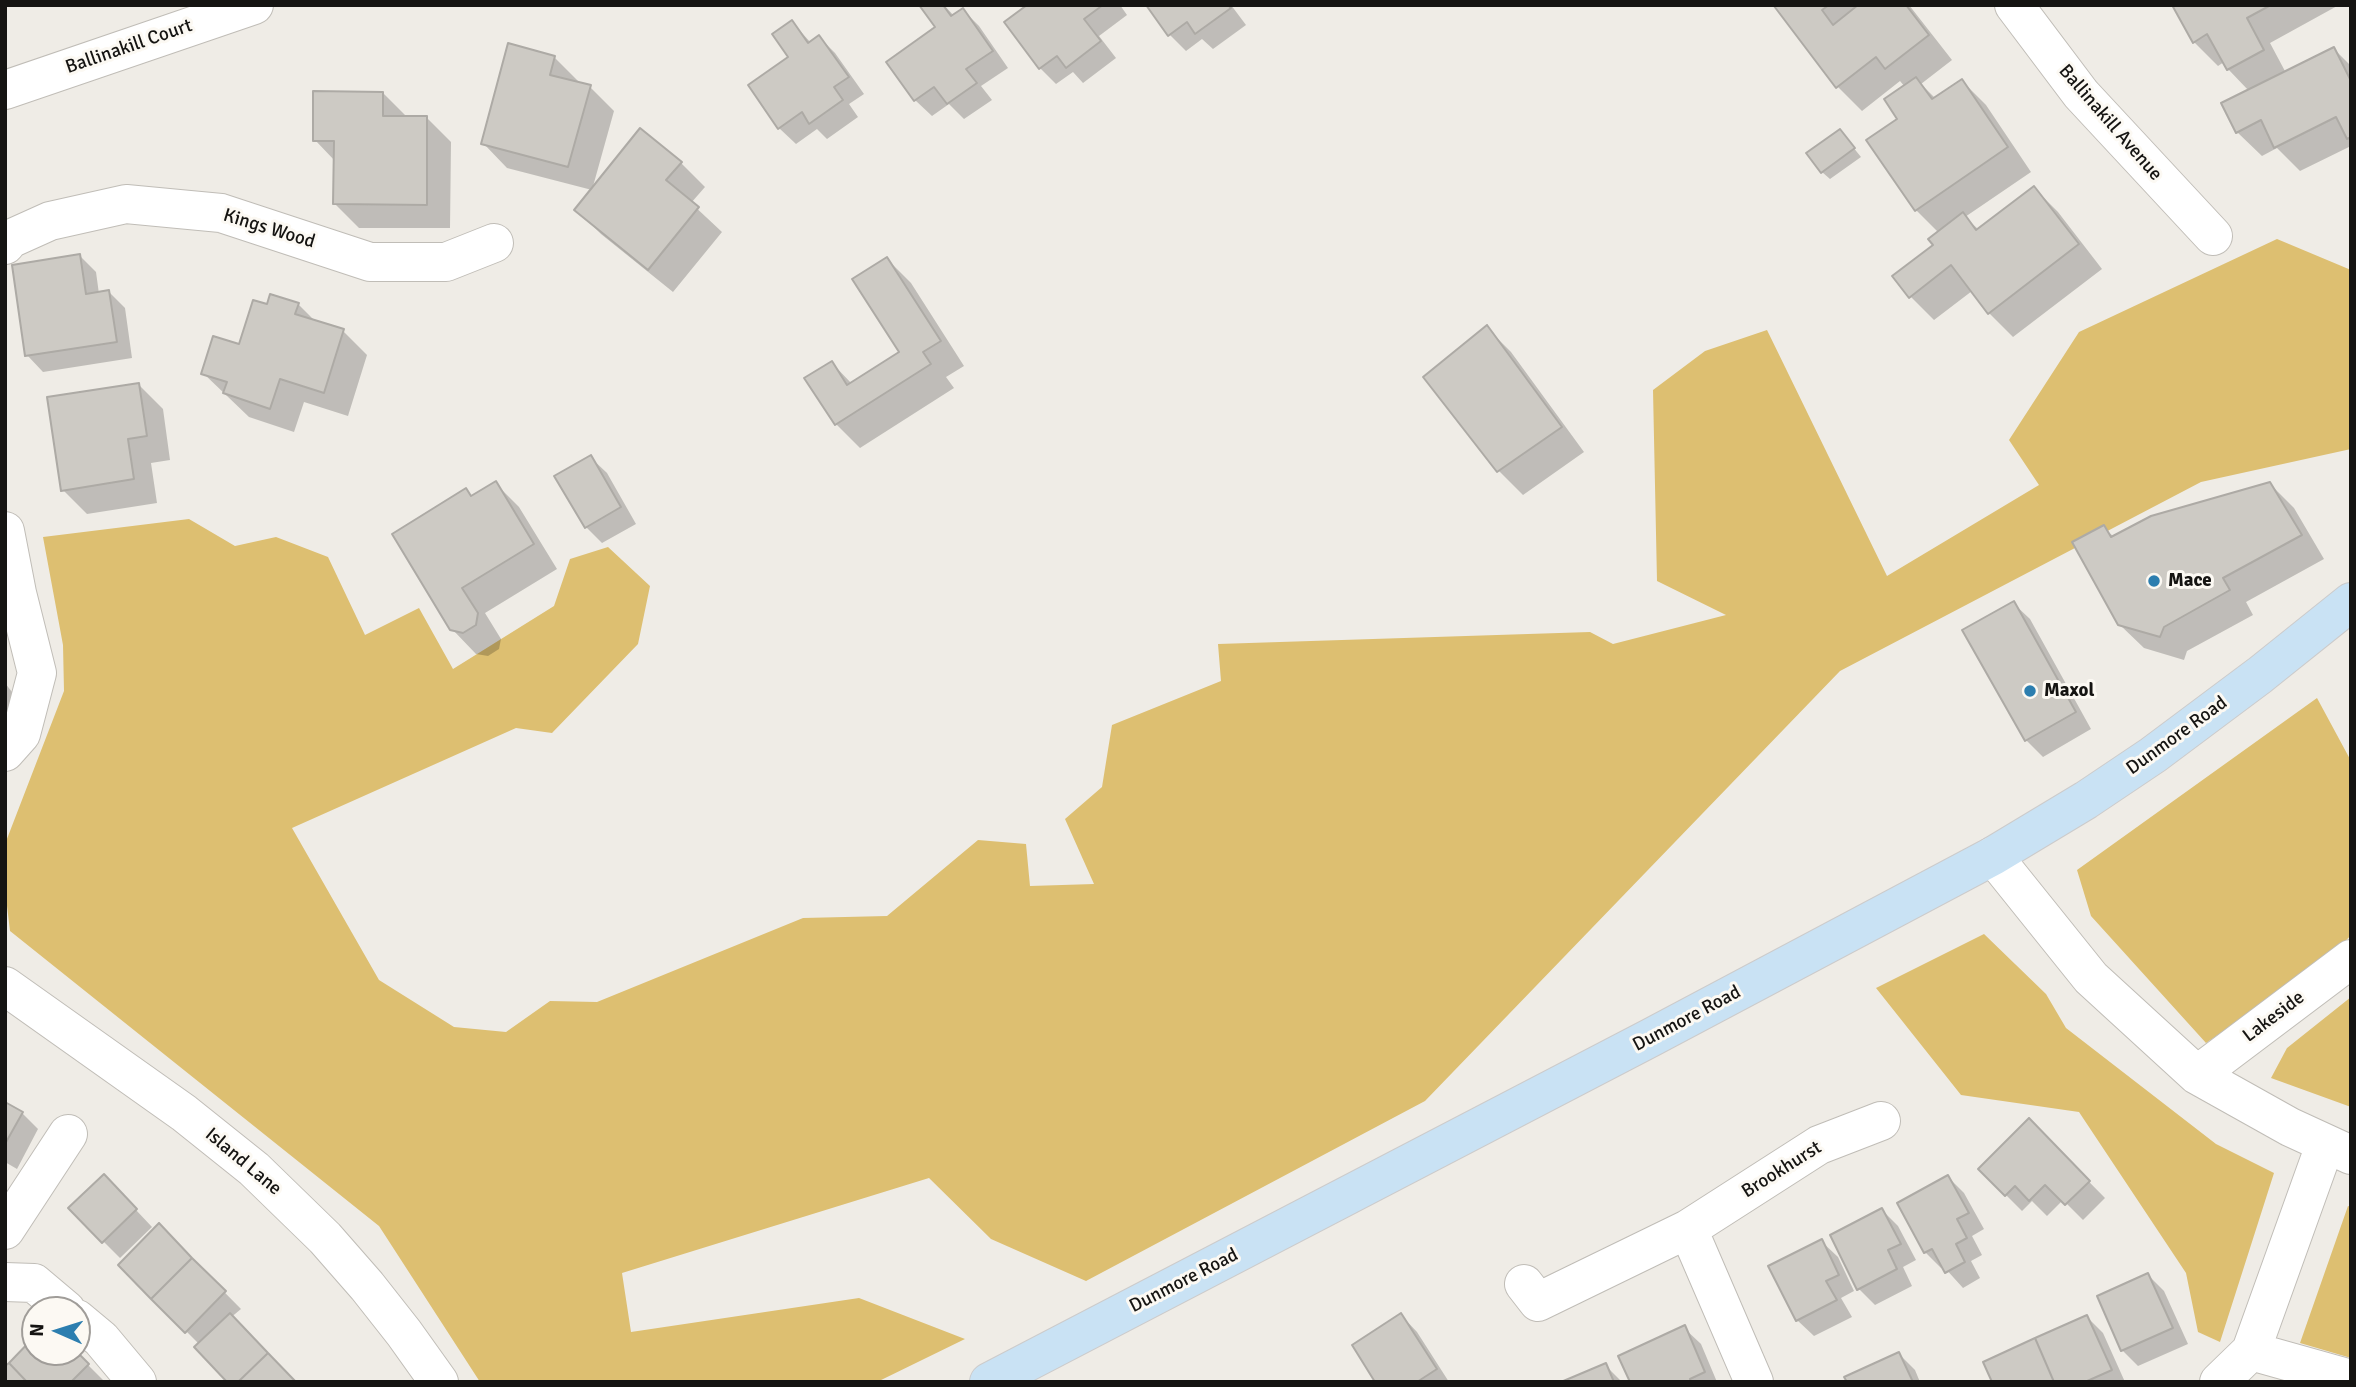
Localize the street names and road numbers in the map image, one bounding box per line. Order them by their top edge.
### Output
street label: Ballinakill Court [63,15,195,79]
street label: Ballinakill Avenue [2053,60,2167,186]
street label: Kings Wood [220,204,318,254]
street label: Dunmore Road [2122,692,2232,780]
street label: Dunmore Road [1629,981,1745,1057]
street label: Lakeside [2239,987,2309,1047]
street label: Island Lane [200,1123,286,1201]
street label: Brookhurst [1738,1137,1826,1203]
street label: Dunmore Road [1126,1244,1242,1318]

